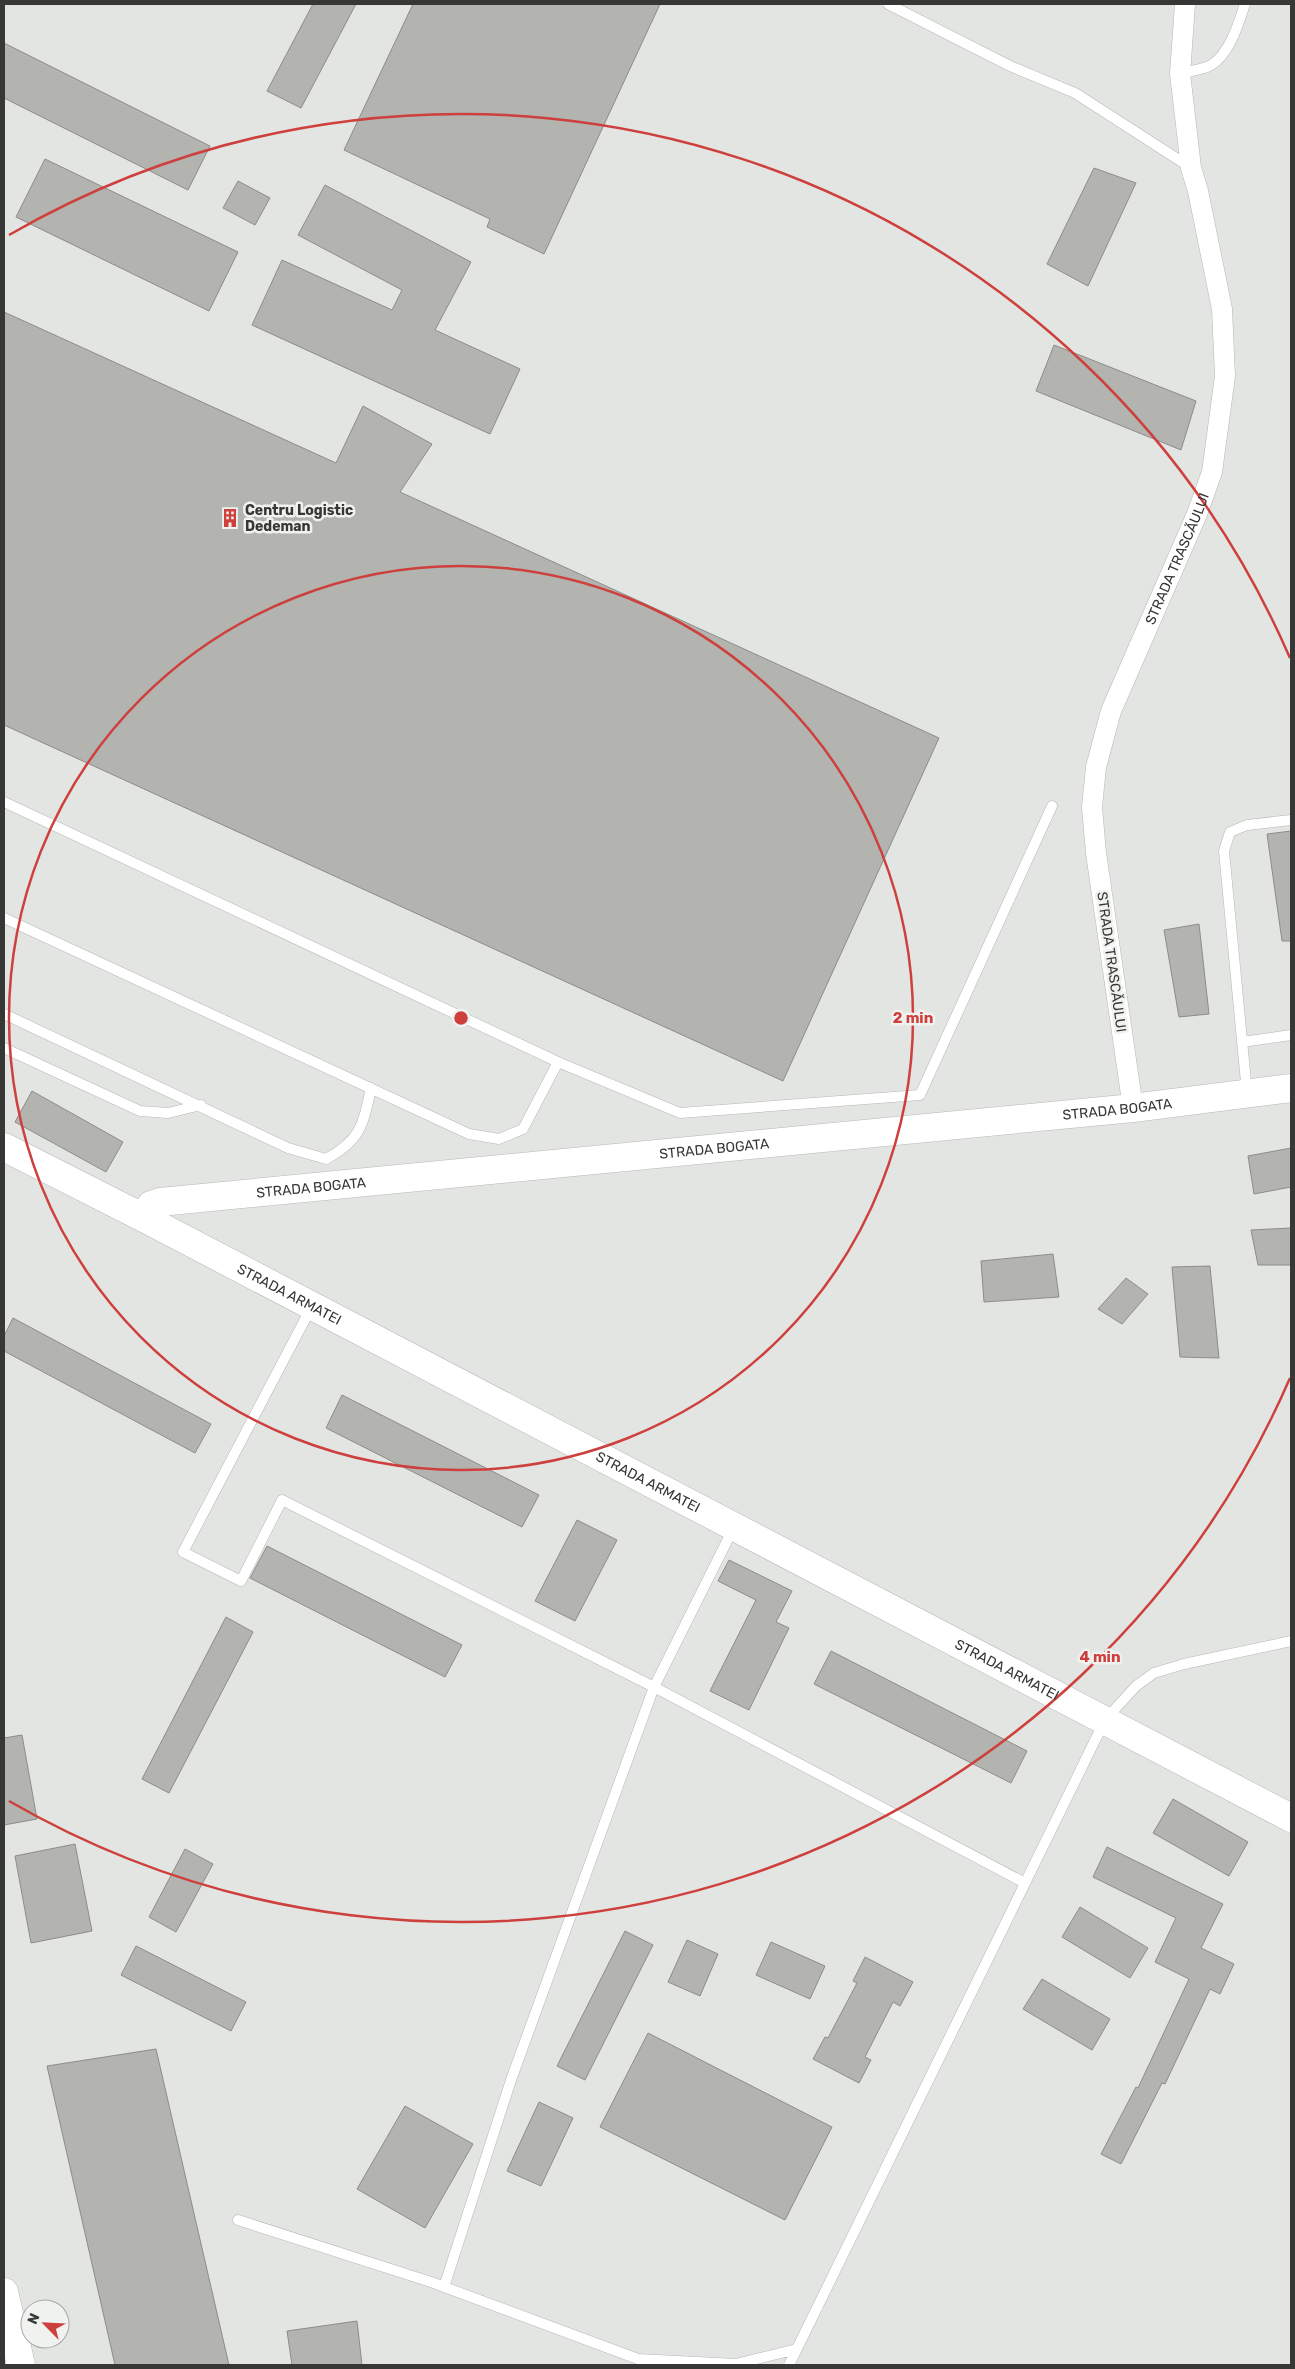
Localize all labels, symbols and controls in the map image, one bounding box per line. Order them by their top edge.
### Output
street label: STRADA TRASCĂULUI [1142,491,1213,627]
place label: Centru Logistic Dedeman [245,502,353,535]
building icon: Centru Logistic Dedeman [219,507,241,529]
street label: STRADA TRASCĂULUI [1093,891,1131,1033]
centre of rings [452,1009,470,1027]
text: 2 min [893,1009,933,1027]
street label: STRADA BOGATA [1062,1095,1174,1124]
street label: STRADA BOGATA [659,1135,771,1163]
street label: STRADA BOGATA [255,1174,367,1202]
street label: STRADA ARMATEI [234,1260,344,1329]
street label: STRADA ARMATEI [593,1448,703,1516]
street label: STRADA ARMATEI [952,1636,1062,1704]
text: 4 min [1079,1648,1121,1666]
north arrow [20,2299,70,2349]
text: N [24,2311,43,2327]

